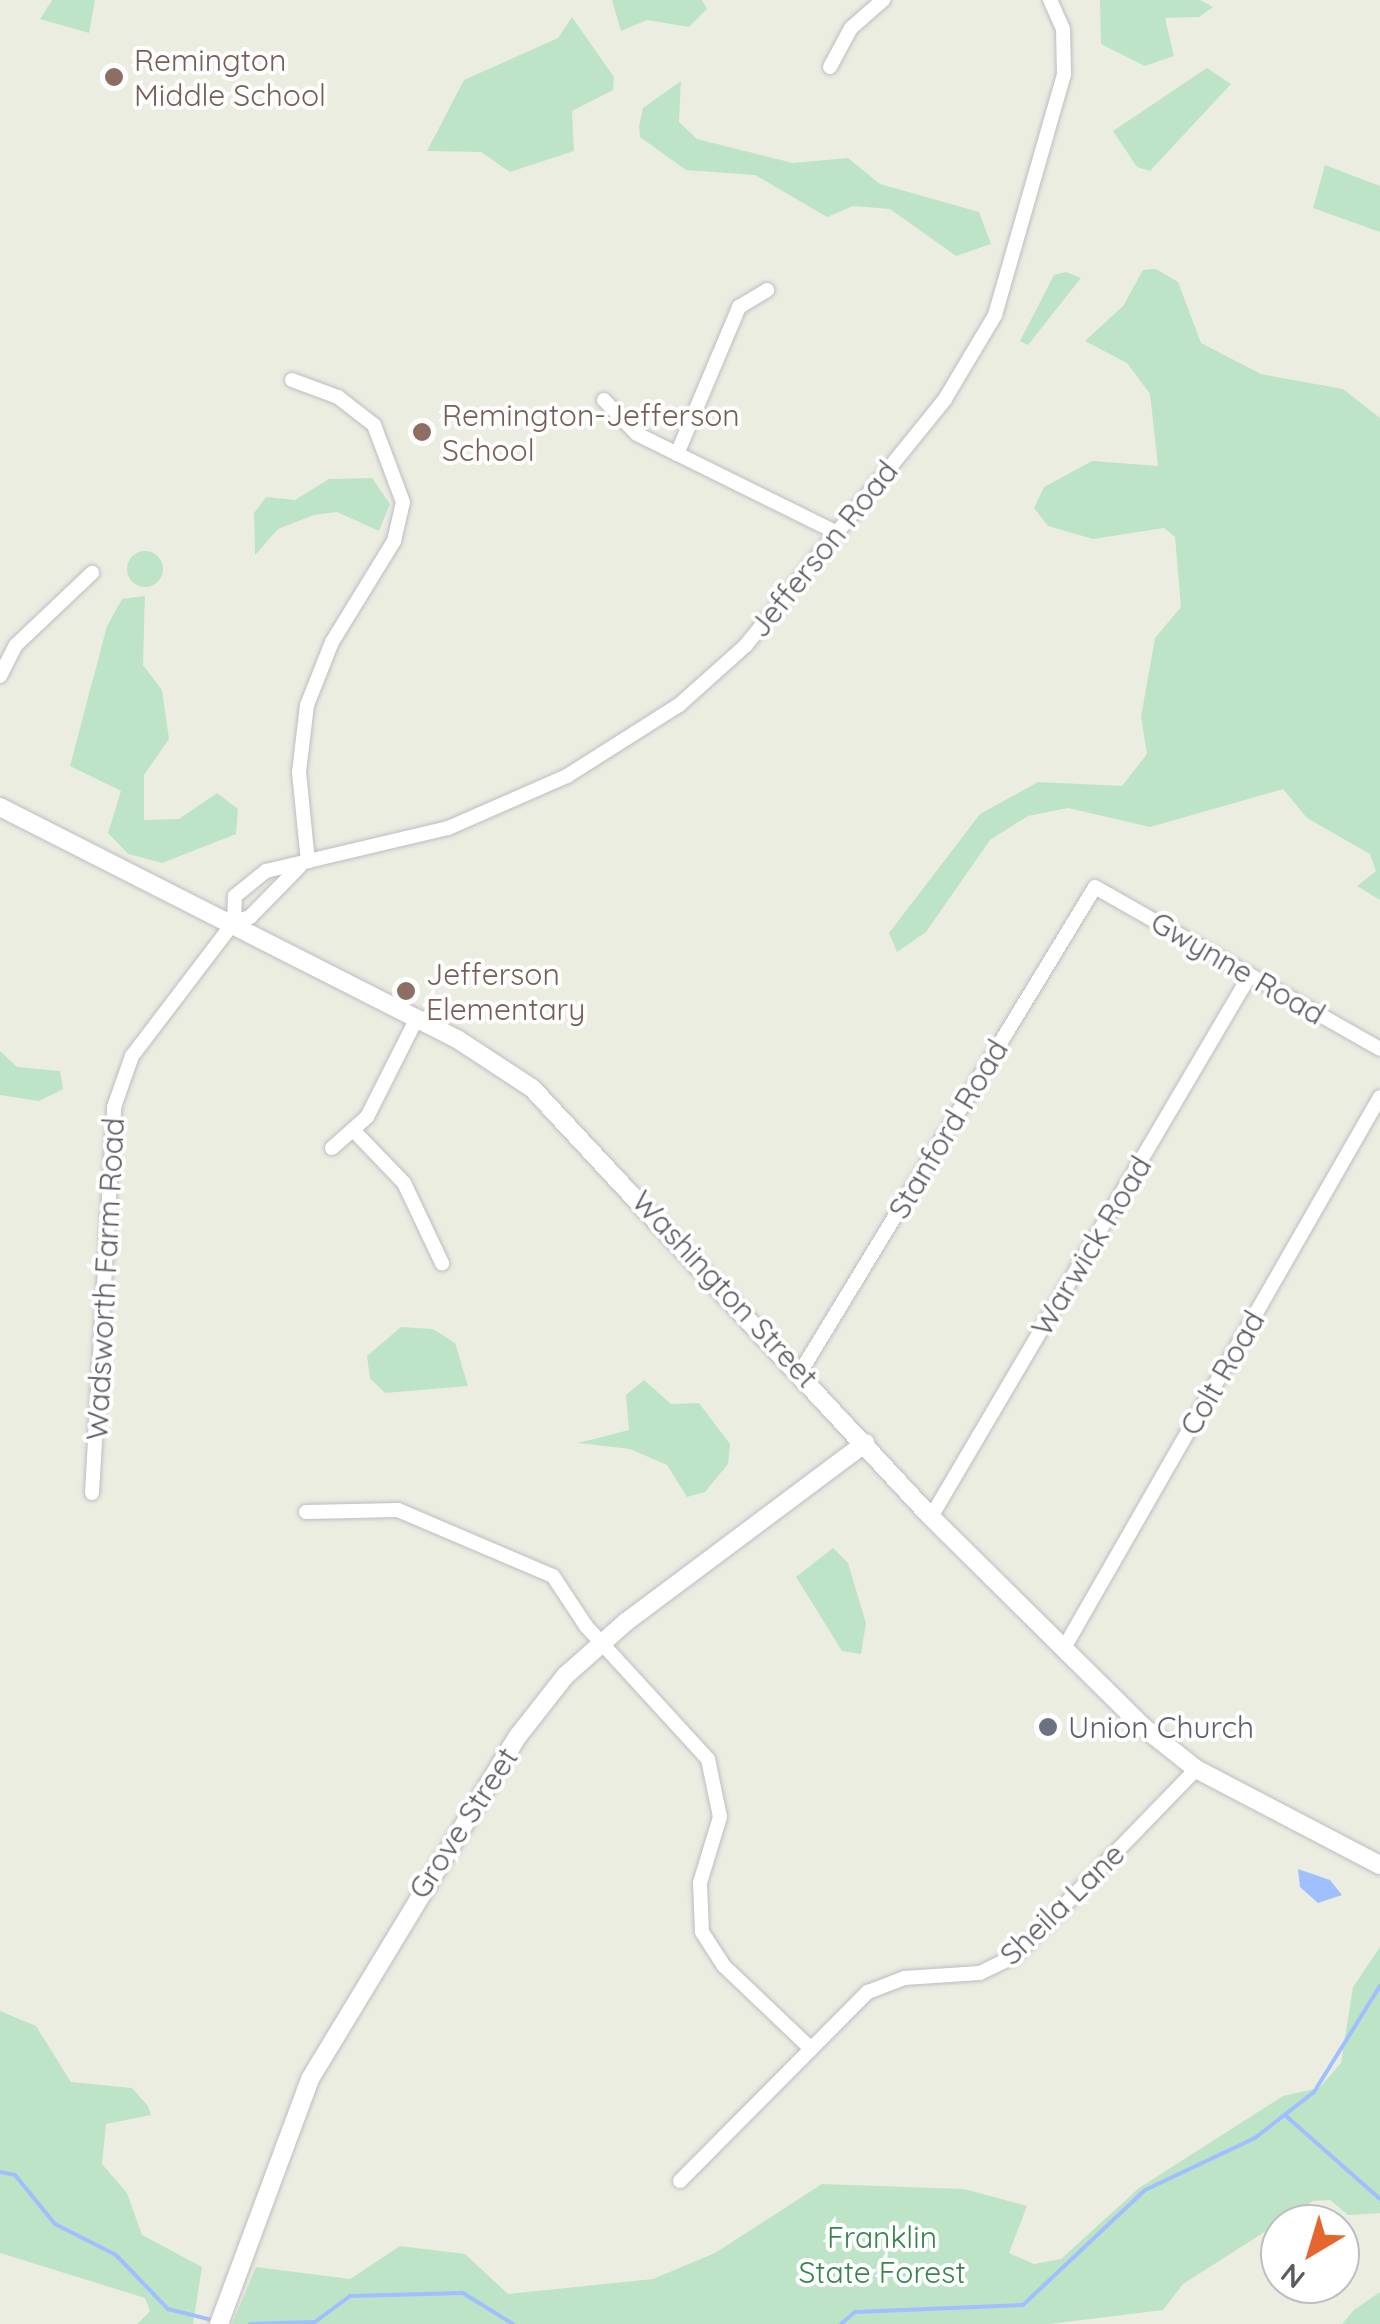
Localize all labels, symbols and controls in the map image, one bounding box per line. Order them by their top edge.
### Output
place label: Remington Middle School [134,42,326,112]
marker: Remington Middle School [103,66,125,88]
place label: Remington-Jefferson School [442,397,740,468]
marker: Remington-Jefferson School [411,421,433,443]
street label: Jefferson Road [741,454,905,644]
street label: Gwynne Road [1145,904,1331,1032]
place label: Jefferson Elementary [426,956,585,1026]
marker: Jefferson Elementary [395,980,417,1002]
street label: Stanford Road [881,1033,1015,1225]
street label: Wadsworth Farm Road [79,1117,131,1441]
street label: Warwick Road [1023,1150,1159,1342]
street label: Washington Street [624,1183,826,1395]
street label: Colt Road [1172,1305,1272,1441]
place label: Union Church [1068,1709,1254,1745]
marker: Union Church [1037,1716,1059,1738]
street label: Grove Street [401,1741,525,1905]
street label: Sheila Lane [992,1836,1132,1972]
north arrow [1260,2204,1360,2304]
park label: Franklin State Forest [798,2219,966,2290]
text: N [1274,2256,1311,2297]

